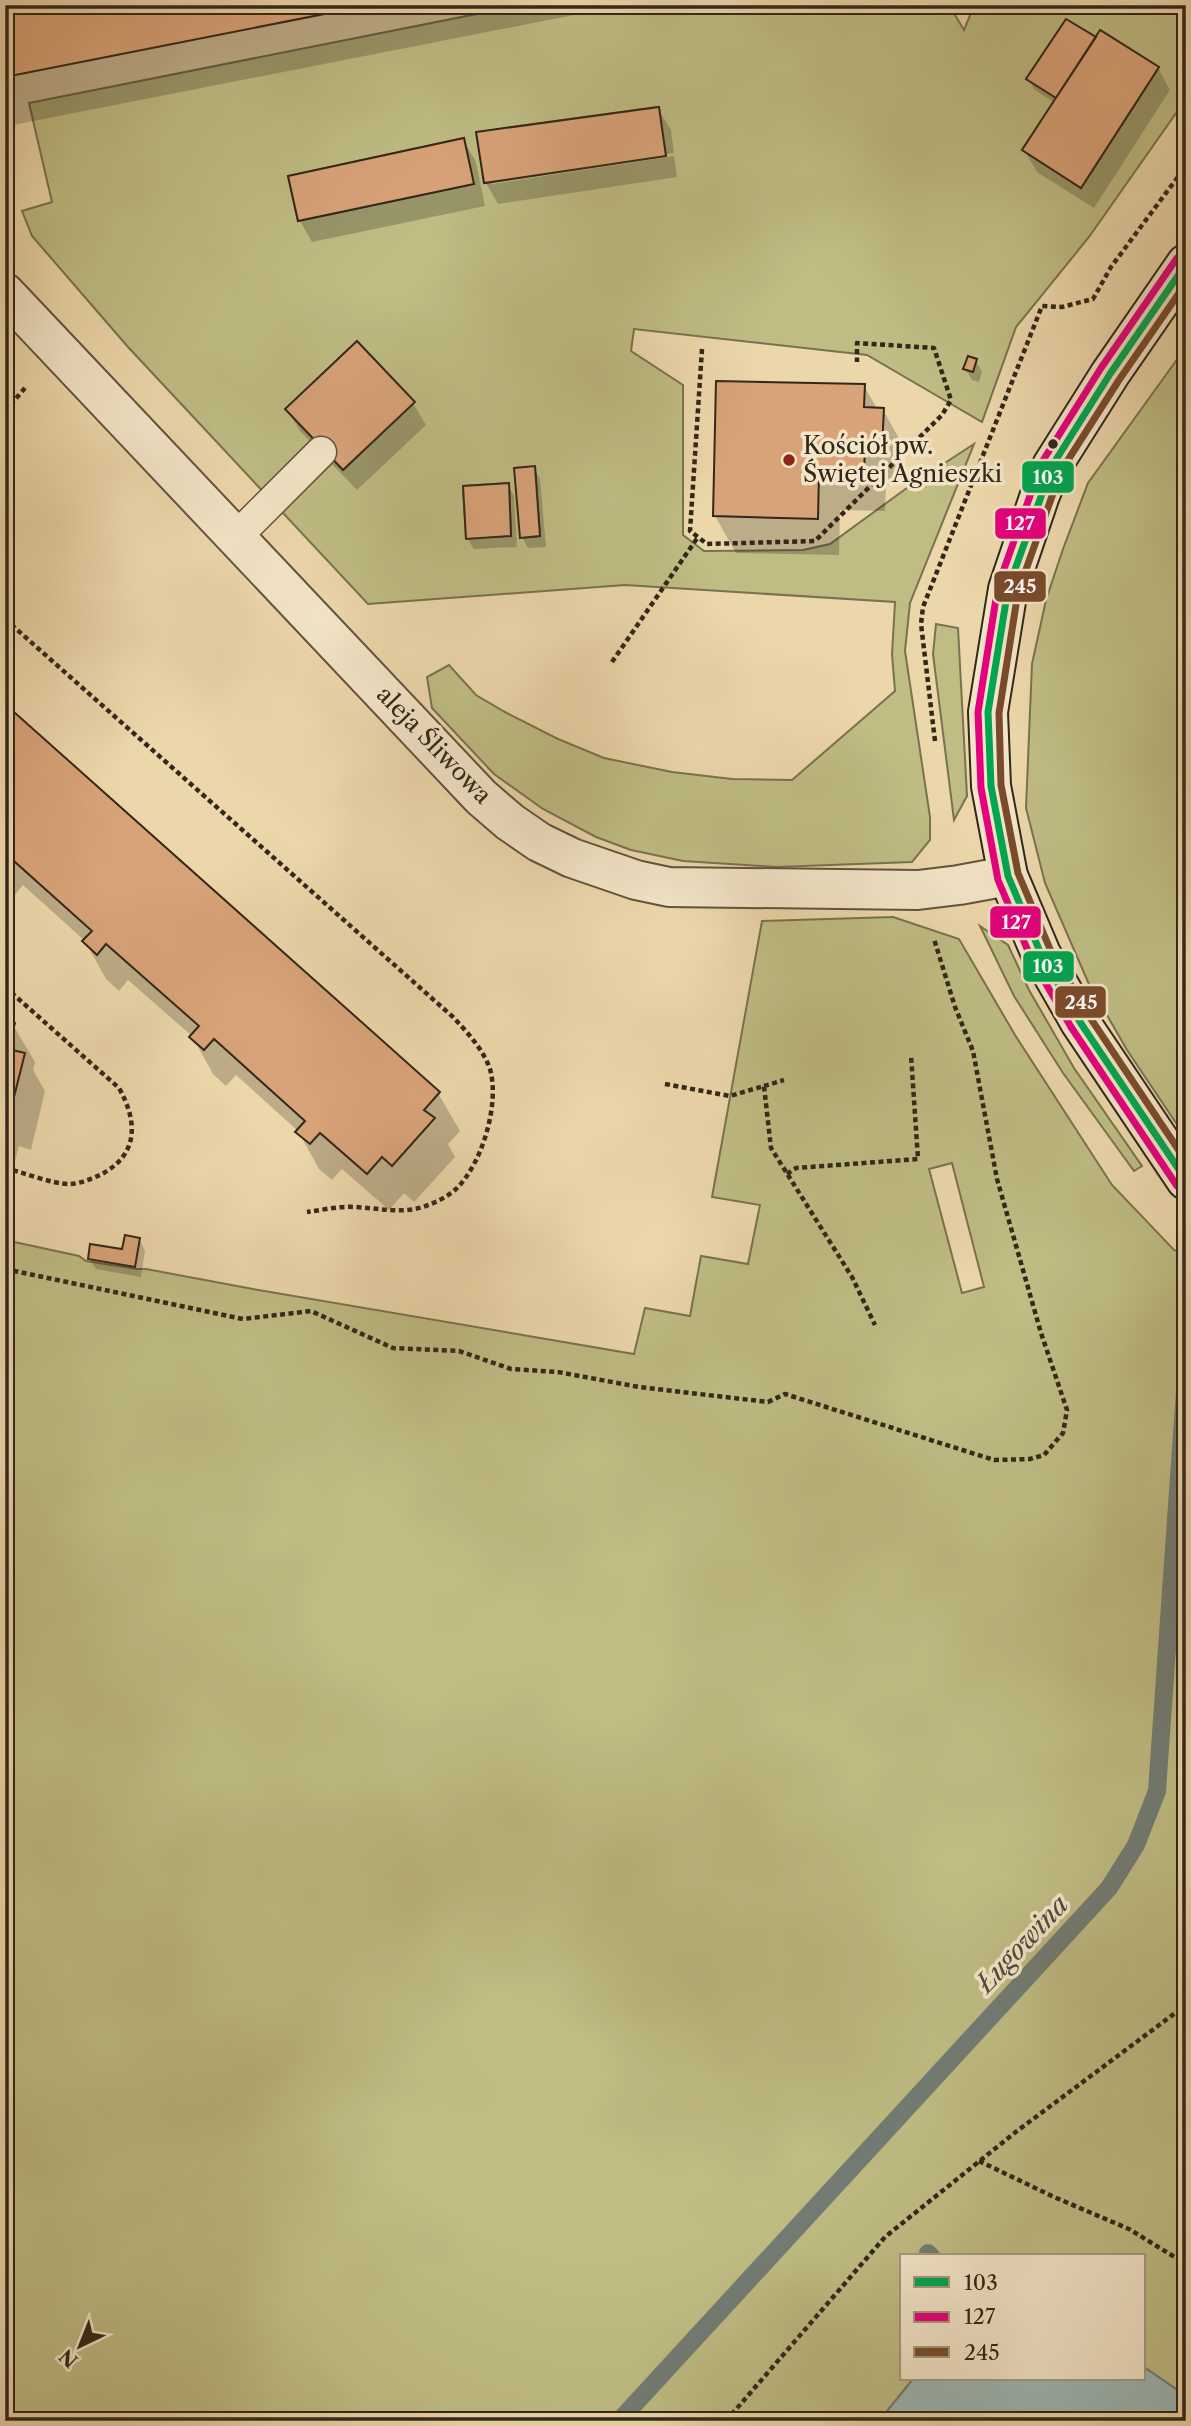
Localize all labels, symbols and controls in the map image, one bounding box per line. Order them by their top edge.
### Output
place label: Kościół pw. Świętej Agnieszki [803,431,1002,488]
unlabelled marker [1046,437,1060,451]
marker: Kościół pw. Świętej Agnieszki [781,452,797,468]
line badge: 103 [1021,460,1075,494]
text: 103 [1032,466,1064,489]
line badge: 127 [994,507,1047,540]
text: 127 [1005,512,1035,535]
line badge: 245 [993,570,1047,603]
text: 245 [1004,575,1036,598]
street label: aleja Śliwowa [371,679,499,810]
line badge: 127 [989,905,1042,939]
text: 127 [1001,911,1031,934]
line badge: 103 [1022,950,1075,983]
text: 103 [1032,955,1064,978]
line badge: 245 [1054,985,1107,1019]
text: 245 [1065,991,1097,1014]
water label: Ługowina [968,1889,1075,2001]
legend [900,2254,1146,2380]
text: 103 [964,2270,998,2295]
text: 127 [964,2304,996,2329]
north arrow [46,2310,116,2380]
text: 245 [964,2340,1000,2365]
text: N [55,2344,83,2372]

